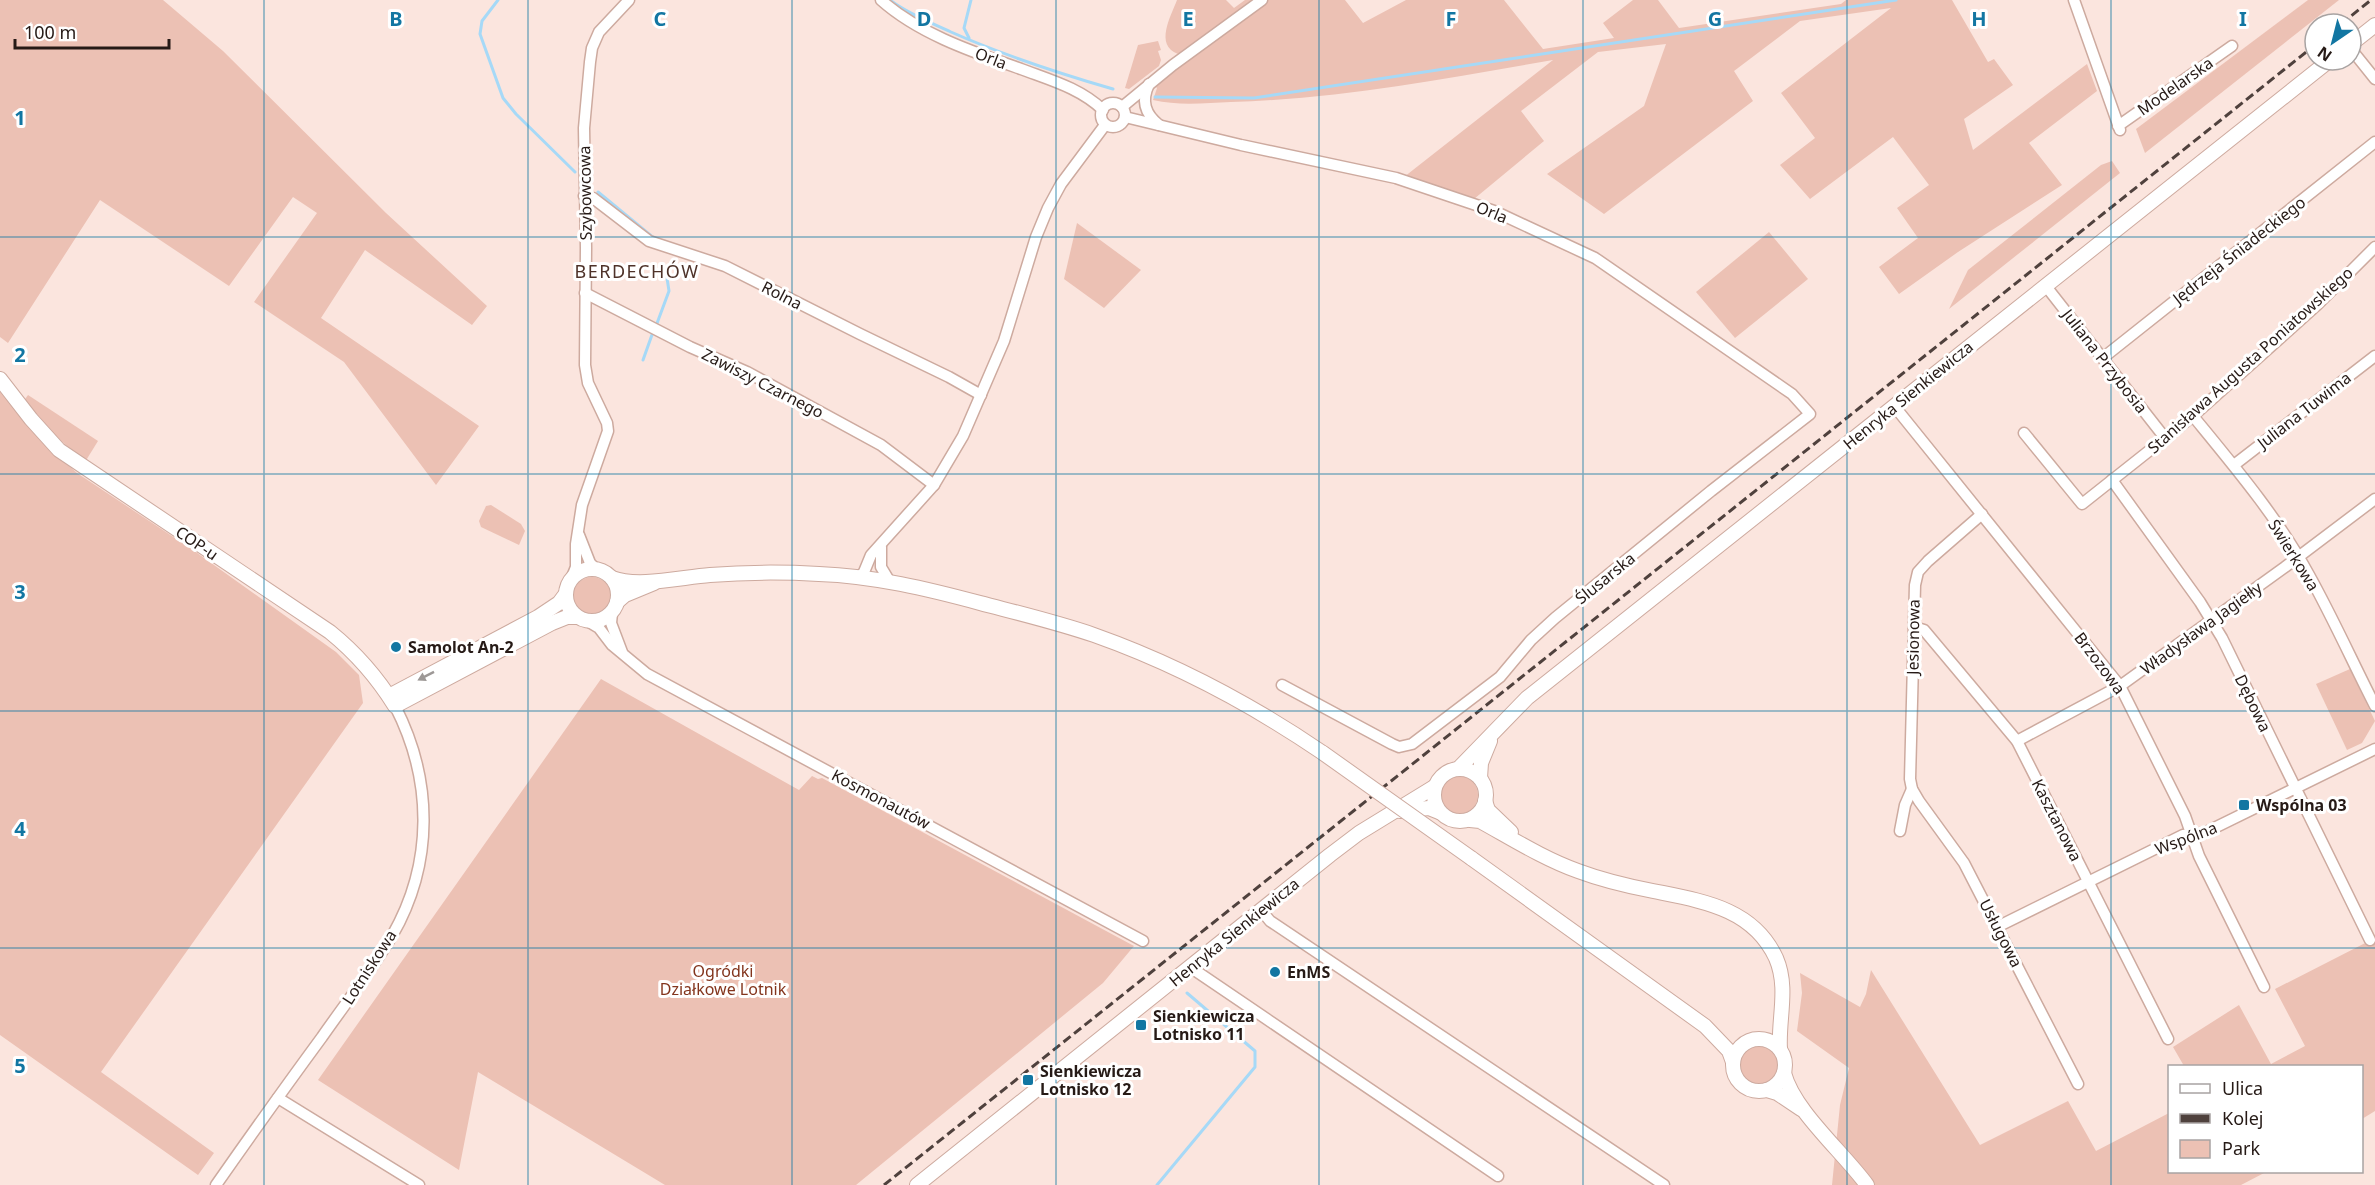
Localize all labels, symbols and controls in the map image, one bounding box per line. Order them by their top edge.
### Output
text: B [389,5,403,32]
text: C [654,5,667,32]
text: D [917,5,931,32]
text: E [1182,5,1194,32]
text: F [1446,5,1456,32]
text: G [1708,5,1722,32]
text: H [1971,5,1987,32]
text: I [2239,5,2247,32]
scale bar [15,12,170,50]
north arrow [2303,12,2363,72]
text: 100 m [24,20,76,44]
street label: Orla [972,42,1010,74]
text: N [2313,42,2336,67]
street label: Modelarska [2133,52,2217,120]
text: 1 [14,104,26,131]
street label: Szybowcowa [573,145,597,241]
street label: Jędrzeja Śniadeckiego [2166,191,2310,310]
street label: Orla [1473,196,1511,228]
district label: BERDECHÓW [575,259,699,283]
street label: Stanisława Augusta Poniatowskiego [2143,262,2357,458]
street label: Rolna [758,276,806,314]
street label: Juliana Przybosia [2056,303,2153,418]
street label: Henryka Sienkiewicza [1838,336,1978,454]
text: 2 [14,341,26,368]
street label: Zawiszy Czarnego [698,343,828,423]
street label: Juliana Tuwima [2251,367,2355,455]
street label: Świerkowa [2263,515,2325,595]
street label: COP-u [171,521,223,565]
street label: Ślusarska [1570,547,1640,609]
street label: Władysława Jagiełły [2136,576,2267,680]
text: 3 [14,578,26,605]
street label: Jesionowa [1901,599,1925,677]
street label: Brzozowa [2069,627,2131,699]
place label: Samolot An-2 [408,636,514,658]
marker: Samolot An-2 [389,640,403,654]
one-way arrow [417,671,434,681]
street label: Dębowa [2230,671,2276,735]
street label: Kosmonautów [828,764,934,834]
street label: Kasztanowa [2027,775,2087,865]
place label: Wspólna 03 [2256,794,2347,816]
marker: Wspólna 03 [2237,798,2251,812]
text: 4 [14,815,26,842]
street label: Wspólna [2152,816,2220,860]
street label: Henryka Sienkiewicza [1164,873,1304,991]
street label: Usługowa [1974,895,2028,971]
street label: Lotniskowa [337,925,401,1009]
park label: Ogródki Działkowe Lotnik [660,960,787,1000]
place label: EnMS [1287,961,1330,983]
marker: EnMS [1268,965,1282,979]
place label: Sienkiewicza Lotnisko 11 [1153,1005,1255,1045]
marker: Sienkiewicza Lotnisko 11 [1134,1018,1148,1032]
text: 5 [14,1052,26,1079]
place label: Sienkiewicza Lotnisko 12 [1040,1060,1142,1100]
legend [2168,1065,2363,1173]
marker: Sienkiewicza Lotnisko 12 [1021,1073,1035,1087]
text: Ulica [2222,1076,2263,1100]
text: Kolej [2222,1106,2263,1130]
text: Park [2222,1136,2260,1160]

